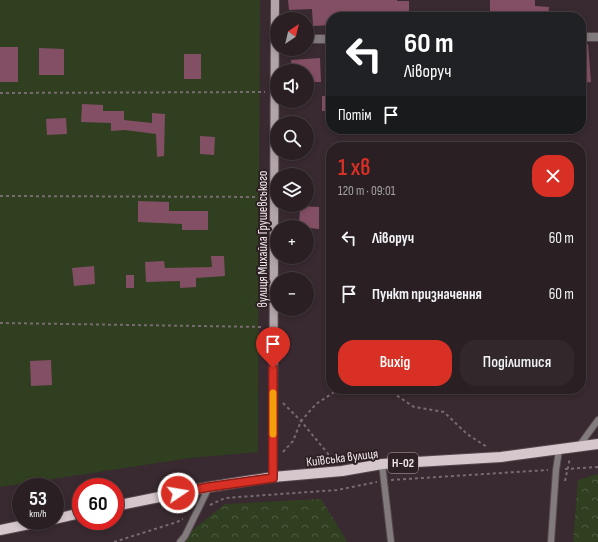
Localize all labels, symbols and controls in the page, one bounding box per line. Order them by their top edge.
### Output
north arrow [270,12,314,56]
map controls [270,12,314,316]
text: 60 m [404,27,453,60]
icon: left [338,28,390,80]
text: Ліворуч [404,61,451,82]
button: sound [270,64,314,108]
icon: arrive [380,104,402,126]
text: Потім [338,106,372,125]
button: search [270,116,314,160]
text: 1 хв [338,153,371,182]
button: close [532,155,574,197]
button: layers [270,168,314,212]
street label: вулиця Михайла Грушевського [255,171,271,307]
text: 120 m · 09:01 [338,183,395,199]
button: + [270,220,314,264]
icon: left [338,227,360,249]
text: Ліворуч [372,229,414,248]
text: 60 m [549,229,574,248]
button: − [270,272,314,316]
icon: arrive [338,283,360,305]
text: Пункт призначення [372,285,482,304]
text: 60 m [549,285,574,304]
pin [256,327,290,368]
icon: arrive [262,333,284,355]
button: Вихід [338,340,452,386]
button: Поділитися [460,340,574,386]
street label: Київська вулиця [305,446,379,470]
road number: Н-02 [388,453,418,473]
position arrow [157,472,199,514]
speed limit sign: 60 [72,478,124,530]
text: 53 [29,487,47,511]
text: km/h [29,508,47,520]

